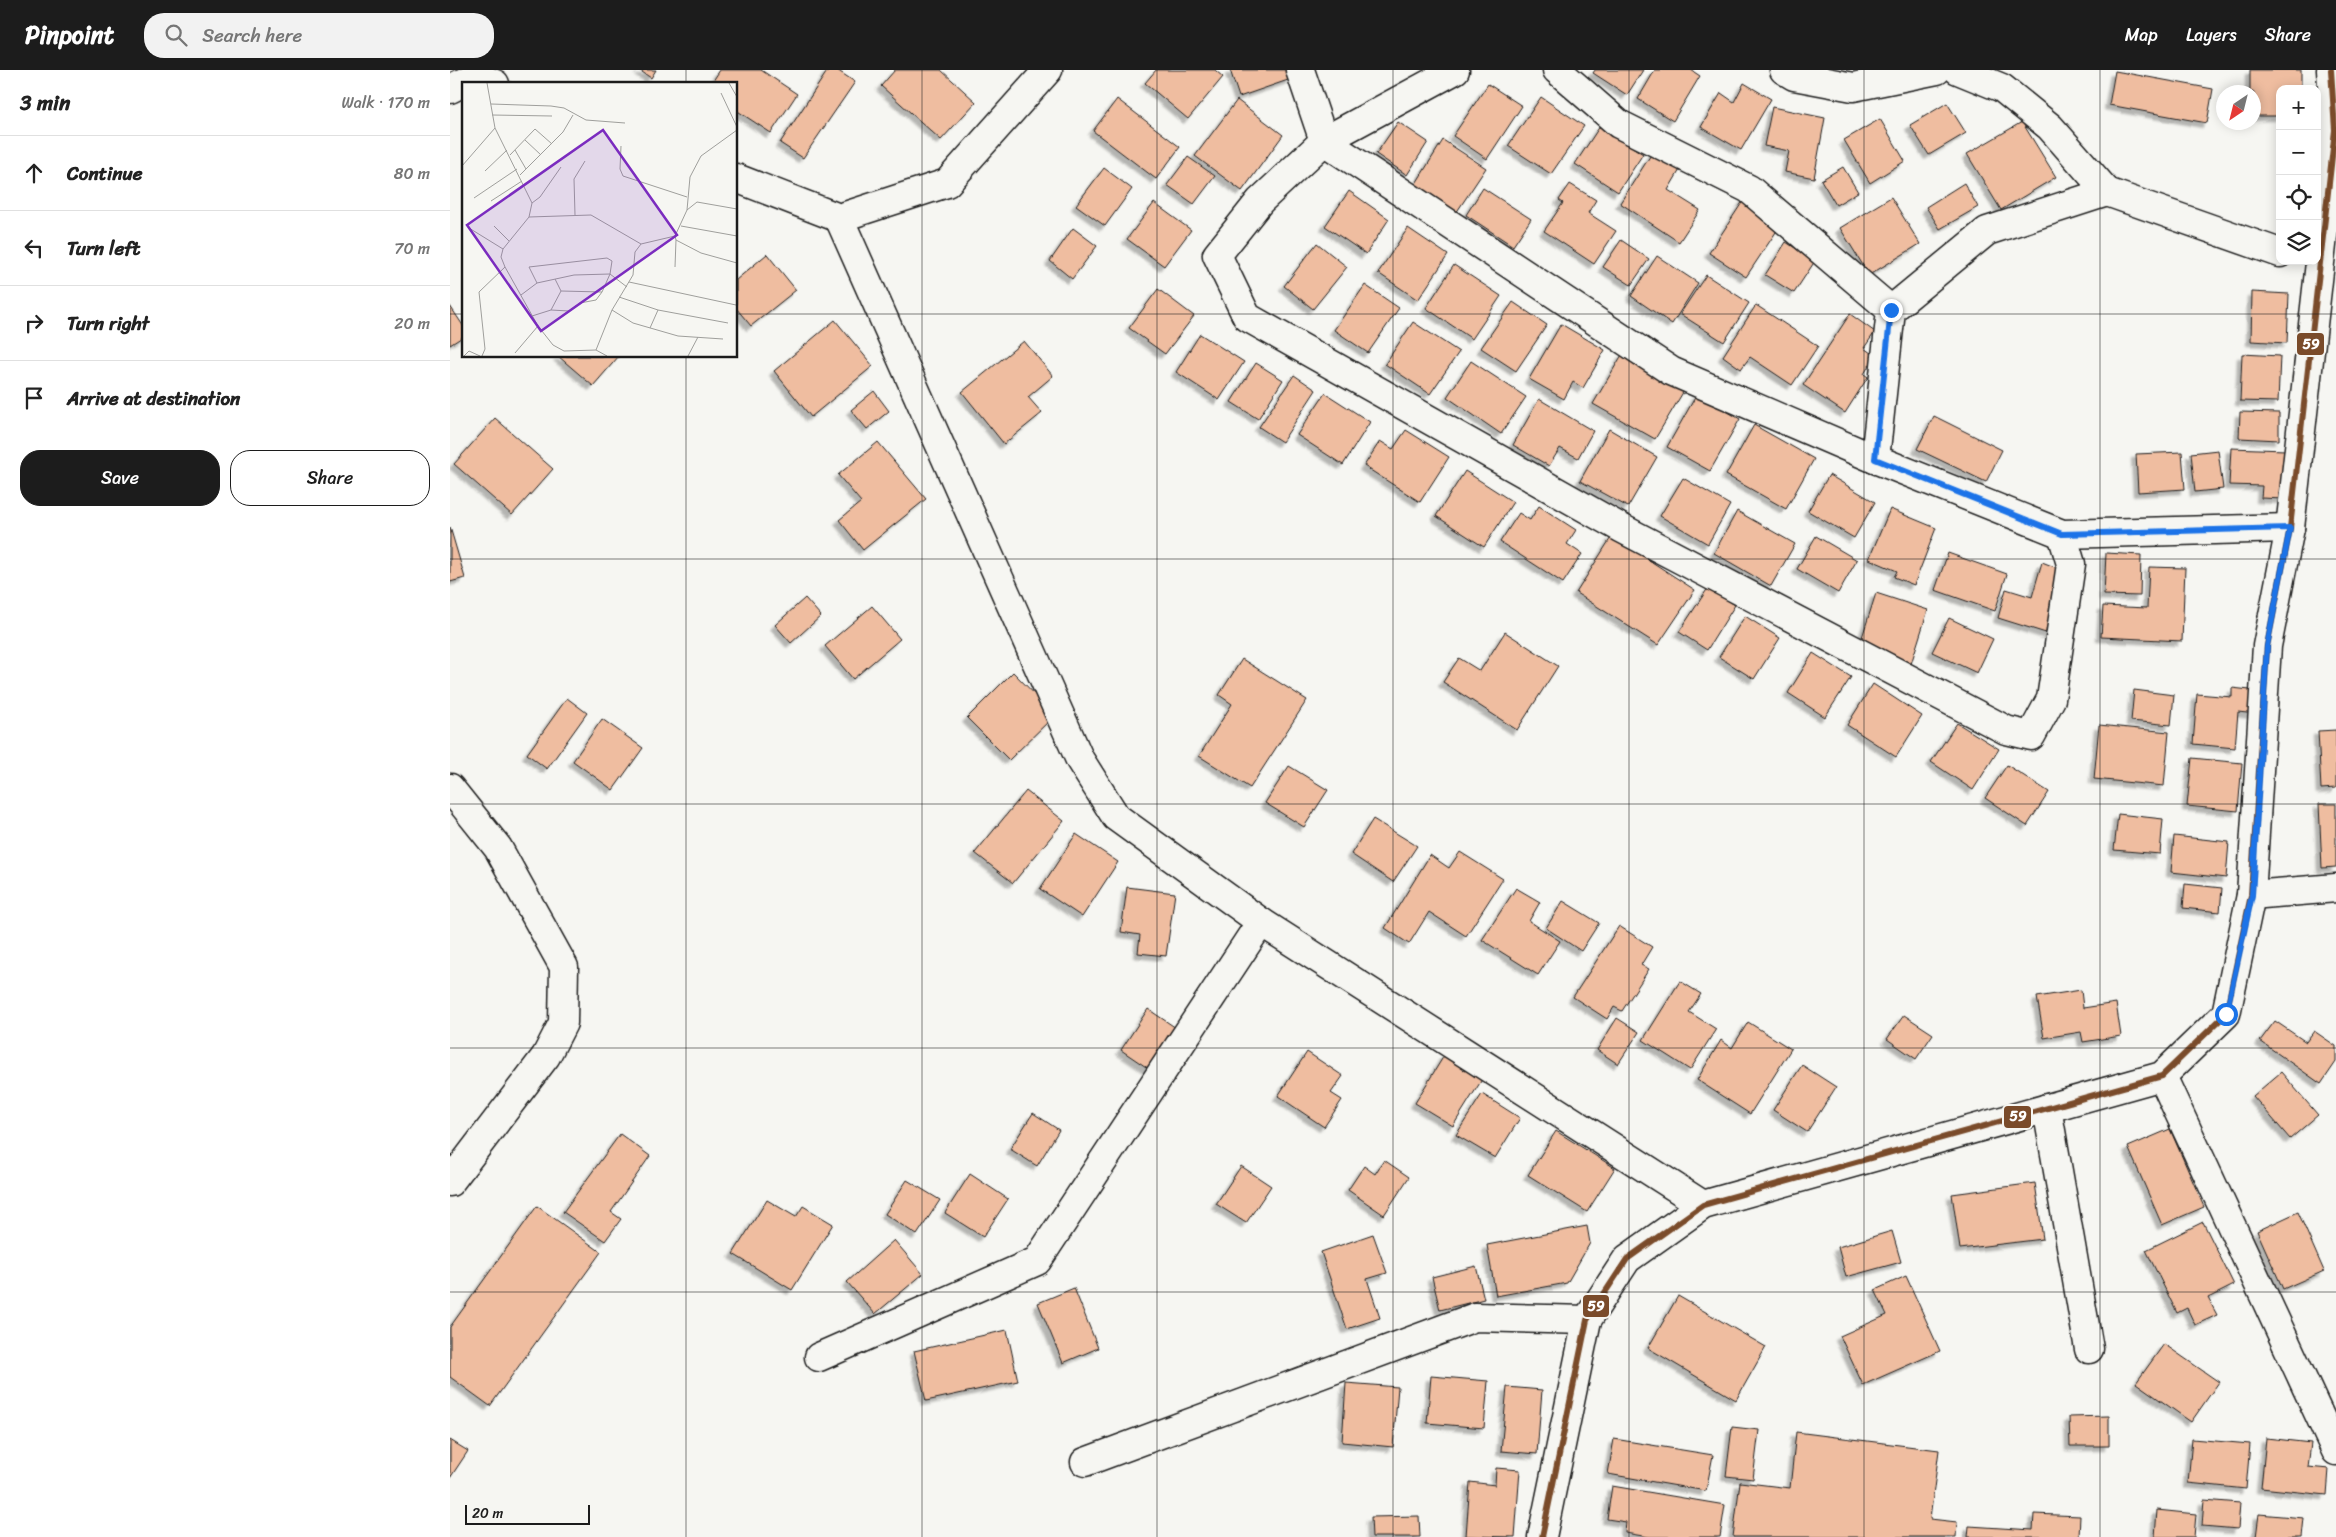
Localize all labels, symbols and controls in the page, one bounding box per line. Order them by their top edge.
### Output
search box [144,13,494,58]
text: Pinpoint [25,14,114,56]
text: Search here [202,19,302,52]
text: Map [2125,19,2158,51]
text: Layers [2186,19,2237,51]
text: Share [2265,19,2311,51]
icon: search [162,21,190,49]
inset map [462,82,738,358]
text: 3 min [20,84,70,122]
north arrow [2216,85,2261,130]
map controls [2276,85,2321,265]
button: + [2276,85,2321,130]
text: Walk · 170 m [341,88,430,117]
button: − [2276,130,2321,175]
text: Continue [67,157,143,190]
icon: ahead [20,159,48,187]
text: 80 m [394,159,430,188]
button: locate [2276,175,2321,220]
button: layers [2276,220,2321,265]
text: Turn left [67,232,140,265]
icon: left [20,234,48,262]
text: 70 m [394,234,430,263]
route end [1880,299,1903,322]
text: Turn right [67,307,149,340]
icon: right [20,309,48,337]
text: 20 m [394,309,430,338]
line badge: 59 [2296,332,2325,356]
text: 59 [2302,332,2320,357]
text: Arrive at destination [67,382,240,415]
icon: arrive [20,384,48,412]
button: Save [20,450,220,506]
button: Share [230,450,430,506]
route start [2215,1003,2238,1026]
text: 59 [2009,1104,2027,1129]
line badge: 59 [2003,1105,2032,1129]
line badge: 59 [1582,1294,1610,1318]
text: 59 [1587,1294,1605,1319]
text: 20 m [472,1501,503,1526]
scale bar [465,1502,590,1525]

